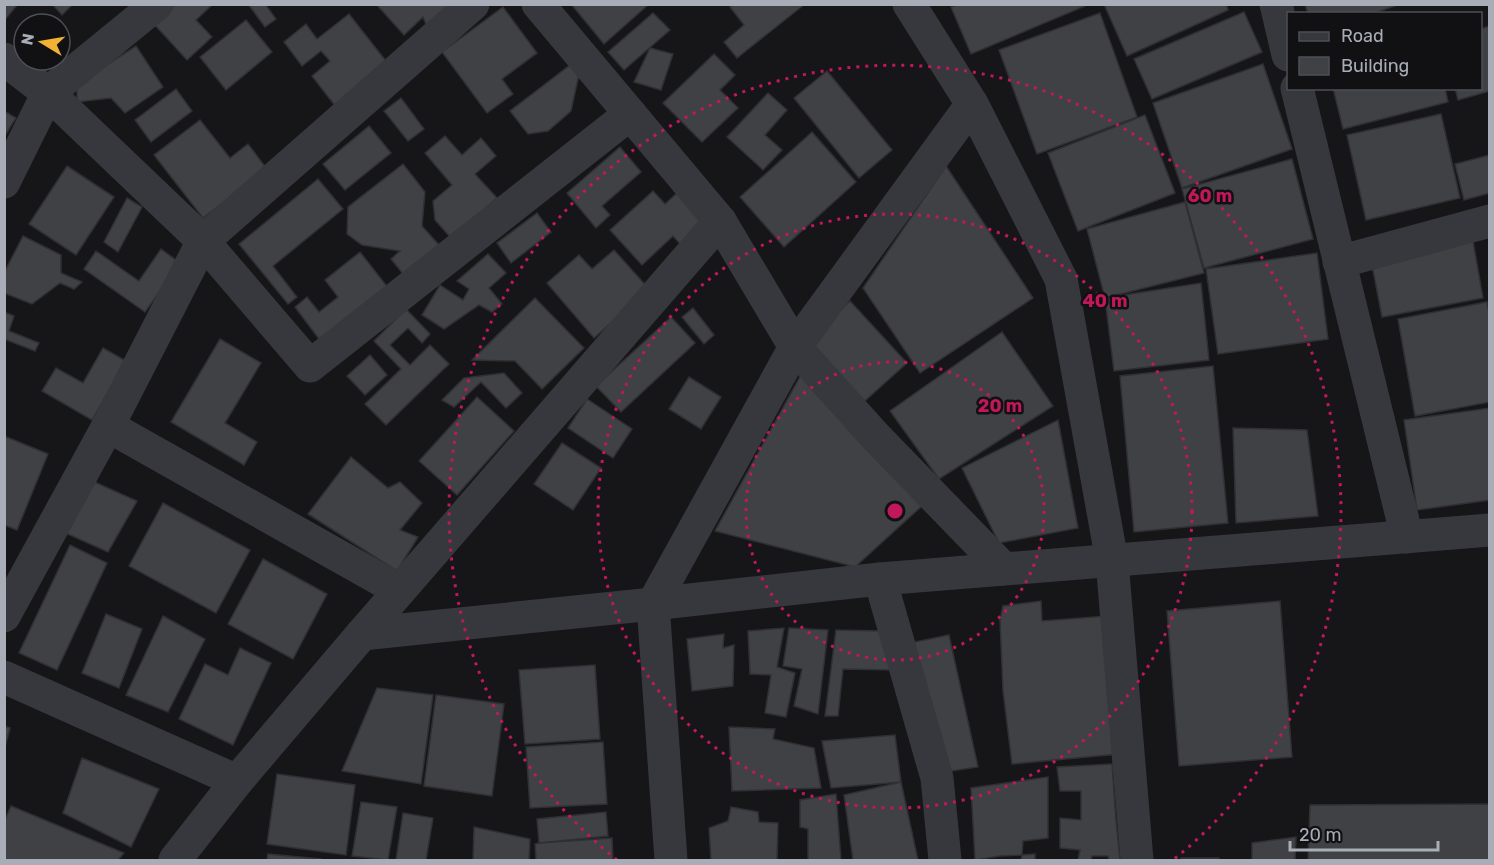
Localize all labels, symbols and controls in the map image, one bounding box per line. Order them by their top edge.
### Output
north arrow [12,12,72,72]
legend [1287,12,1482,90]
text: Road [1341,25,1384,47]
text: N [17,32,38,47]
text: Building [1341,55,1409,77]
text: 60 m [1188,185,1232,207]
text: 40 m [1083,290,1127,312]
text: 20 m [978,395,1022,417]
centre of rings [885,501,905,521]
scale bar [1290,814,1438,852]
text: 20 m [1299,824,1341,846]

